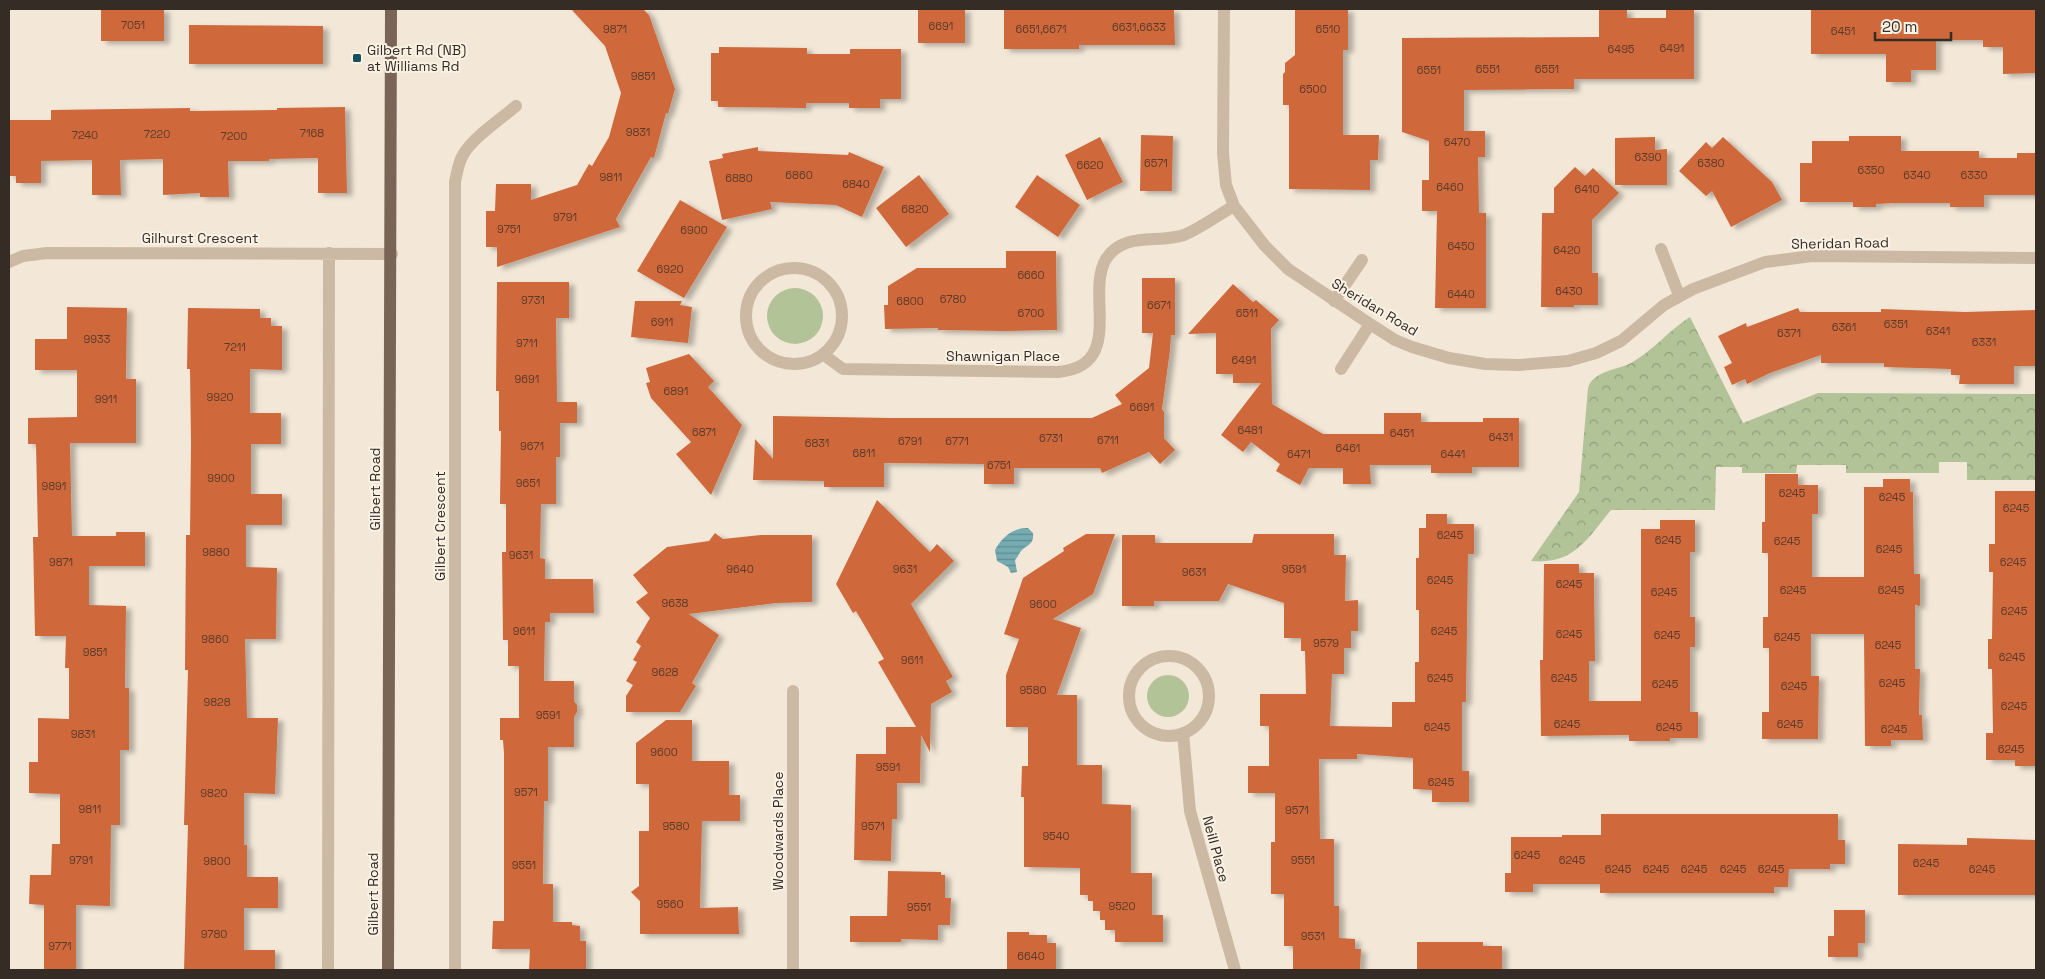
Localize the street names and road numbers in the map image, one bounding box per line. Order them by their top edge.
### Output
street label: Gilhurst Crescent [142,229,258,247]
street label: Sheridan Road [1791,233,1889,253]
street label: Sheridan Road [1328,274,1422,340]
street label: Shawnigan Place [946,347,1060,365]
street label: Gilbert Road [366,447,384,531]
street label: Gilbert Crescent [431,471,449,581]
street label: Woodwards Place [769,772,787,890]
street label: Neill Place [1199,814,1233,884]
street label: Gilbert Road [364,852,382,936]

